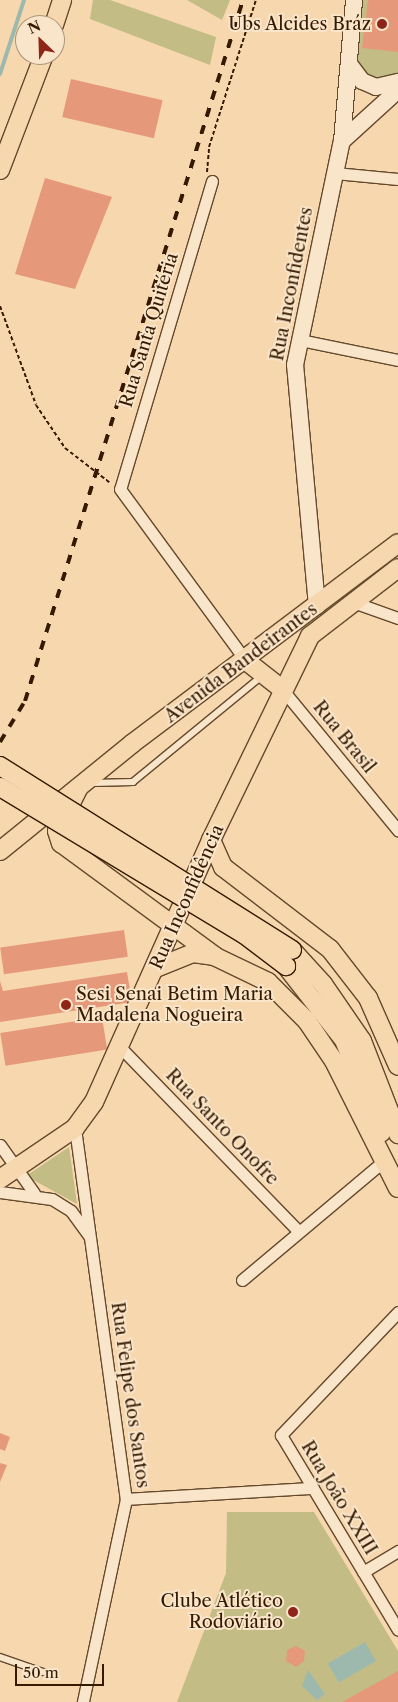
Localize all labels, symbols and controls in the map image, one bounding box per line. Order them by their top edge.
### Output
place label: Ubs Alcides Bráz [228,13,371,35]
north arrow [15,15,65,65]
text: N [25,17,44,38]
marker: Ubs Alcides Bráz [375,17,389,31]
street label: Rua Inconfidentes [266,205,318,363]
street label: Rua Santa Quitéria [115,250,183,410]
street label: Avenida Bandeirantes [160,598,322,728]
street label: Rua Brasil [308,697,380,777]
street label: Rua Inconfidência [145,821,229,973]
place label: Sesi Senai Betim Maria Madalena Nogueira [76,984,273,1026]
marker: Sesi Senai Betim Maria Madalena Nogueira [60,999,72,1011]
street label: Rua Santo Onofre [161,1064,283,1190]
street label: Rua Felipe dos Santos [106,1301,154,1489]
street label: Rua João XXIII [296,1437,382,1559]
place label: Clube Atlético Rodoviário [160,1591,283,1634]
marker: Clube Atlético Rodoviário [287,1606,299,1618]
scale bar [18,1654,106,1686]
text: 50 m [23,1663,59,1682]

